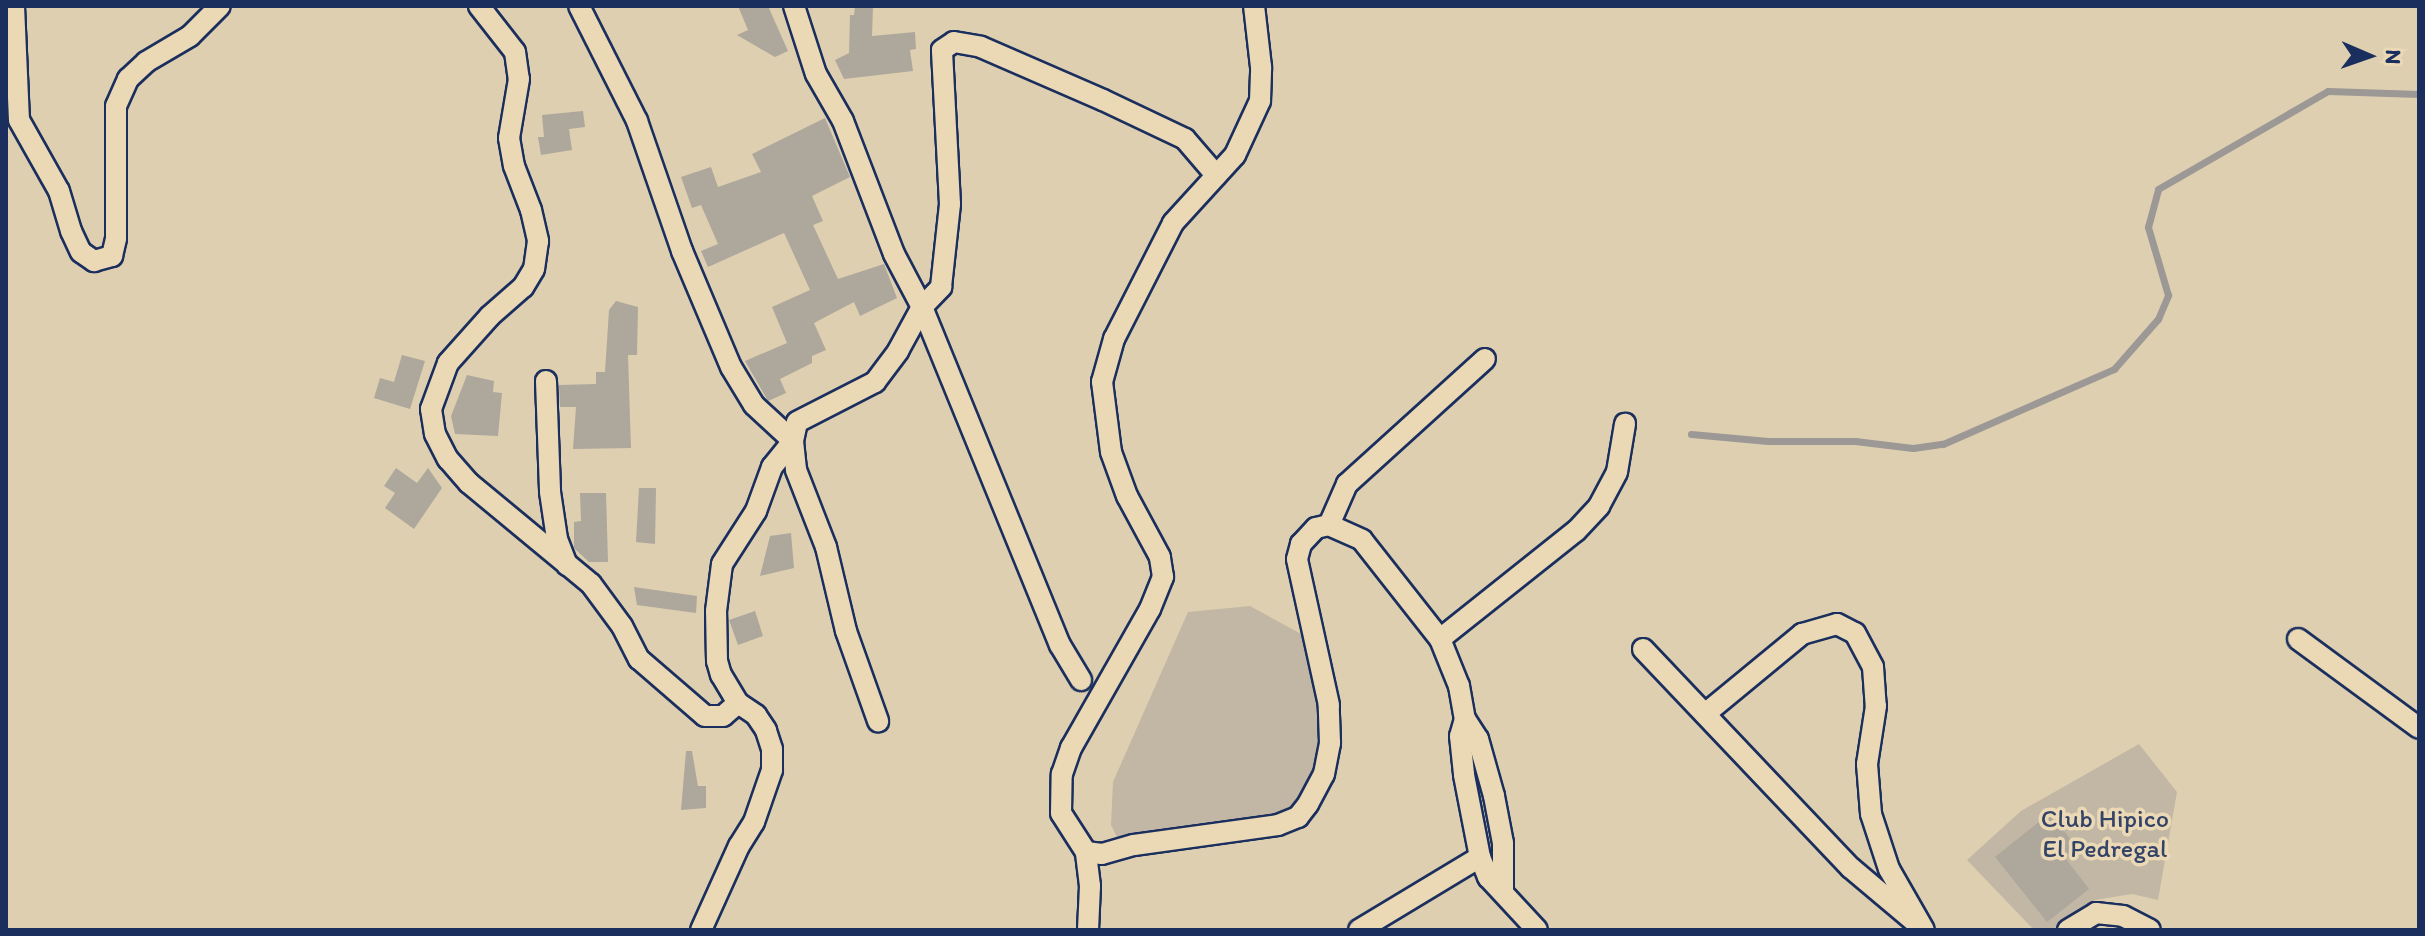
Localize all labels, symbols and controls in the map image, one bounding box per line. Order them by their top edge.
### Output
north arrow [2329,16,2409,96]
text: N [2380,49,2407,65]
park label: Club Hipico El Pedregal [2041,803,2169,864]

